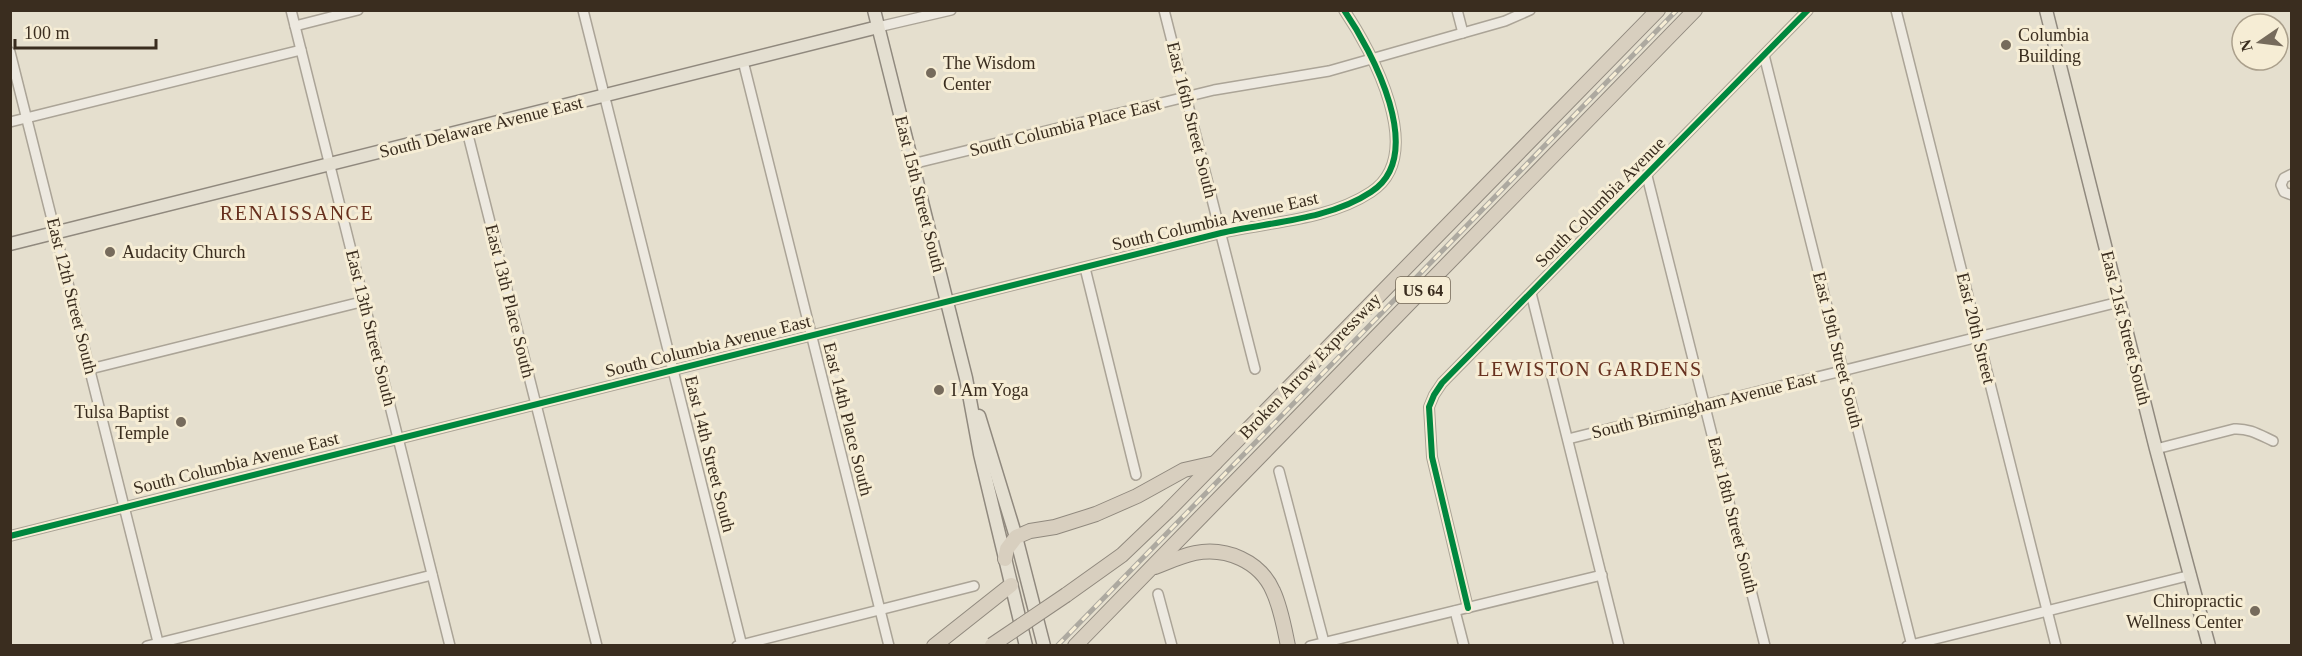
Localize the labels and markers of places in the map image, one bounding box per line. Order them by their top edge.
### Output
place label: Columbia Building [2018,25,2089,66]
marker: Columbia Building [1999,38,2013,52]
place label: The Wisdom Center [943,53,1035,94]
marker: The Wisdom Center [924,66,938,80]
place label: Audacity Church [122,242,245,262]
marker: Audacity Church [103,245,117,259]
place label: I Am Yoga [951,380,1029,400]
marker: I Am Yoga [932,383,946,397]
place label: Tulsa Baptist Temple [74,402,169,443]
marker: Tulsa Baptist Temple [174,415,188,429]
place label: Chiropractic Wellness Center [2126,591,2243,632]
marker: Chiropractic Wellness Center [2248,604,2262,618]

